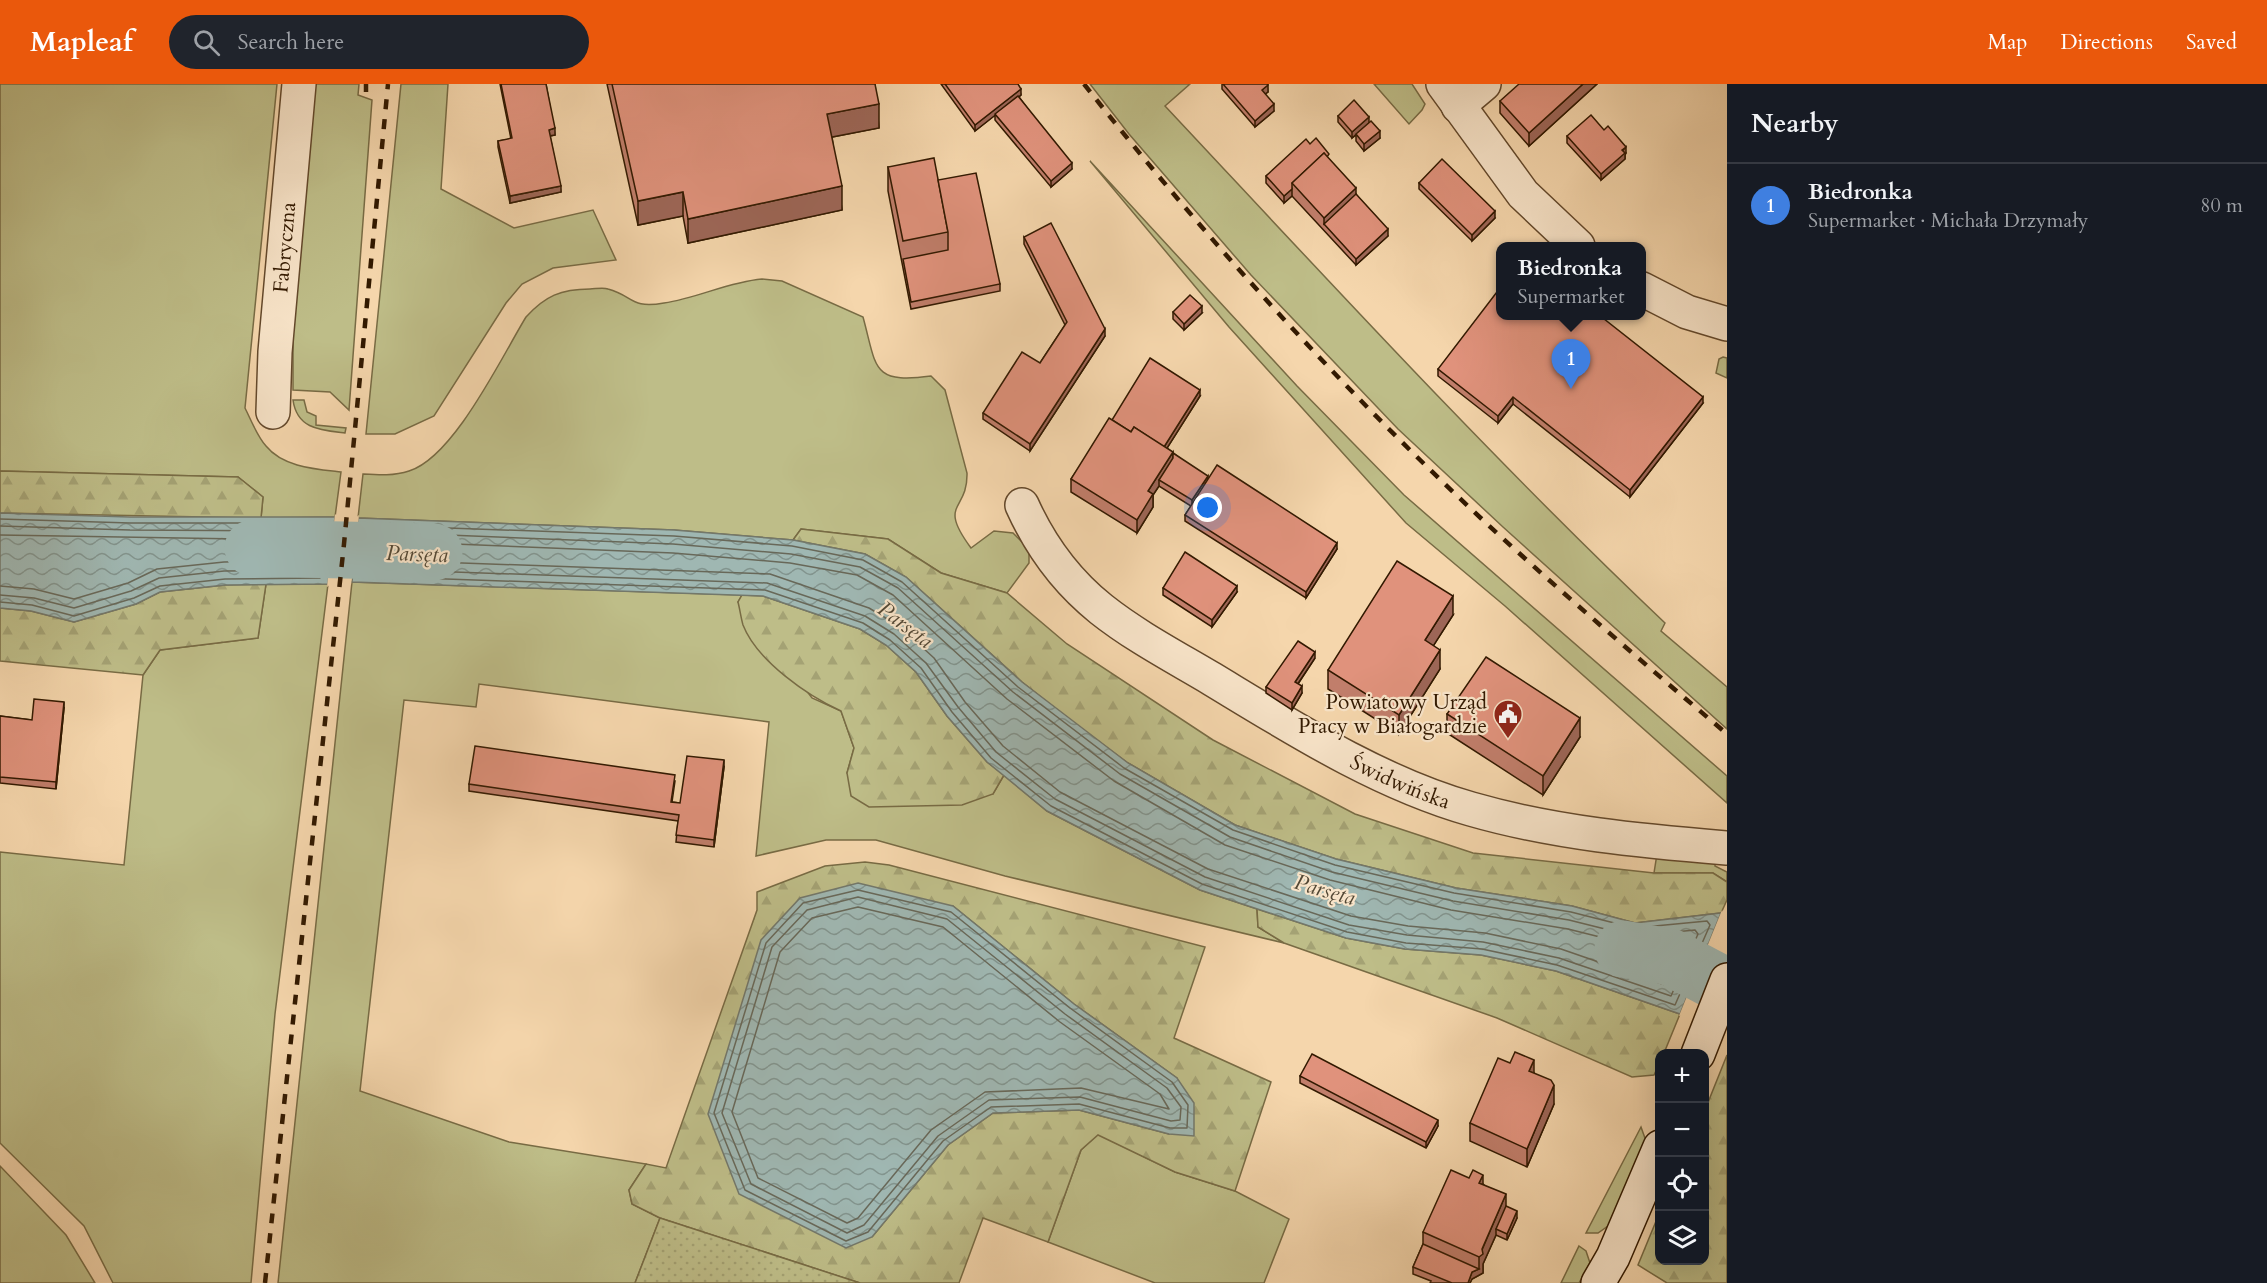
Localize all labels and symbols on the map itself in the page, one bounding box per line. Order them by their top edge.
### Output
street label: Fabryczna [266,201,303,294]
pin: 1 [1552,340,1590,389]
your location [1193,493,1222,522]
water label: Parsęta [385,538,449,570]
water label: Parsęta [872,594,939,656]
place label: Powiatowy Urząd Pracy w Białogardzie [1298,688,1487,741]
public building icon: Powiatowy Urząd Pracy w Białogardzie [1492,698,1524,740]
street label: Świdwińska [1345,747,1454,817]
water label: Parsęta [1291,867,1359,913]

